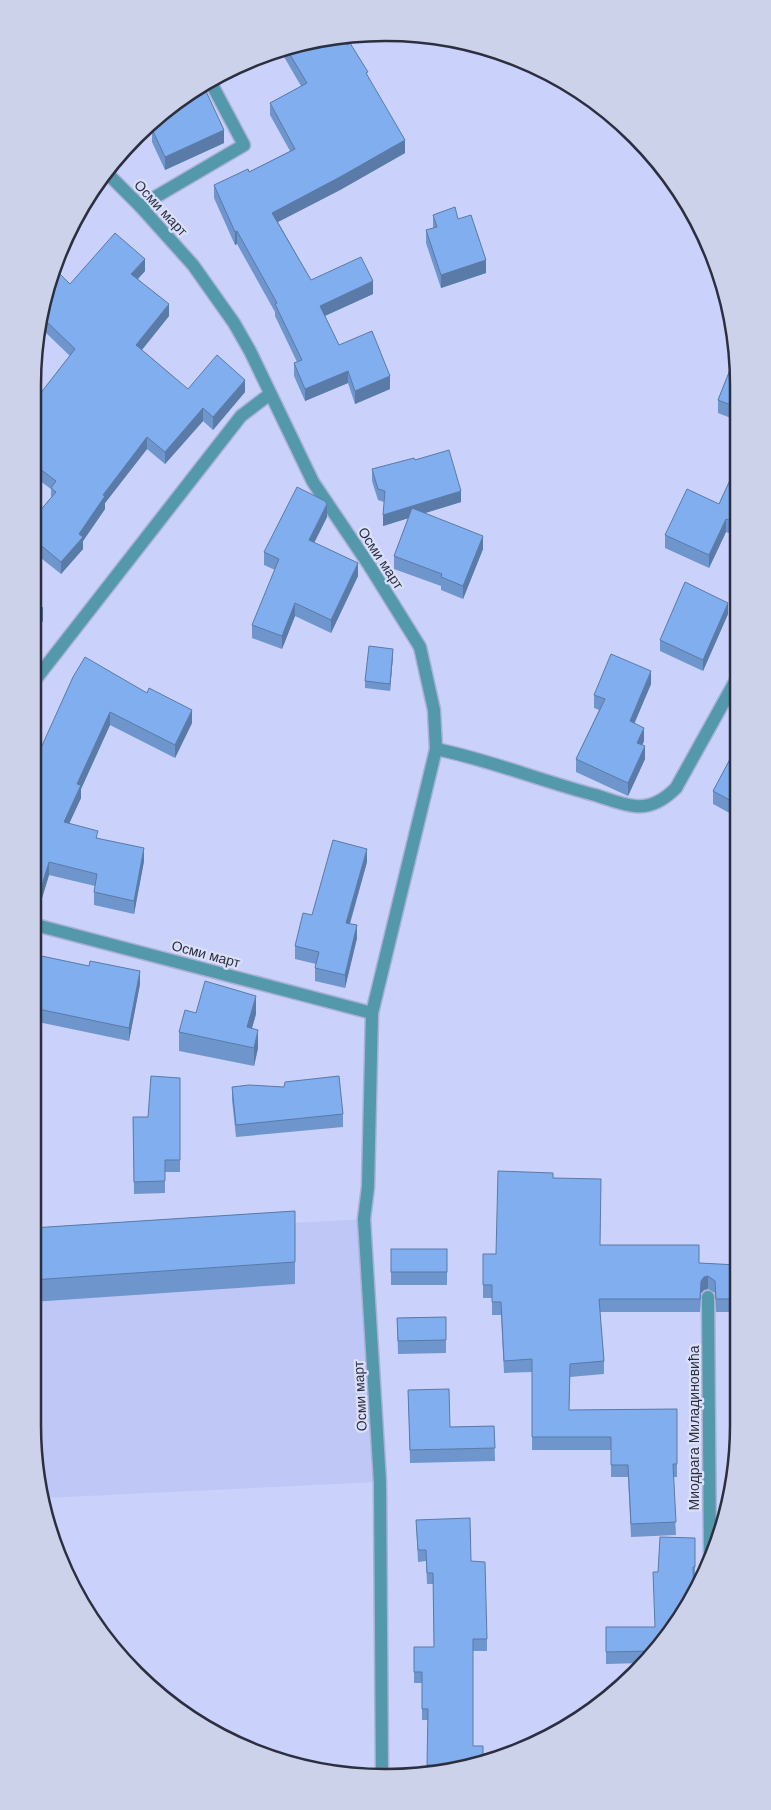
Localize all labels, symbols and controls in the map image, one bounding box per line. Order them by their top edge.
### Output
street label: Осми март [131,177,191,240]
street label: Осми март [355,524,407,592]
street label: Осми март [170,937,243,971]
street label: Миодрага Миладиновића [686,1345,702,1510]
street label: Осми март [350,1360,370,1432]

